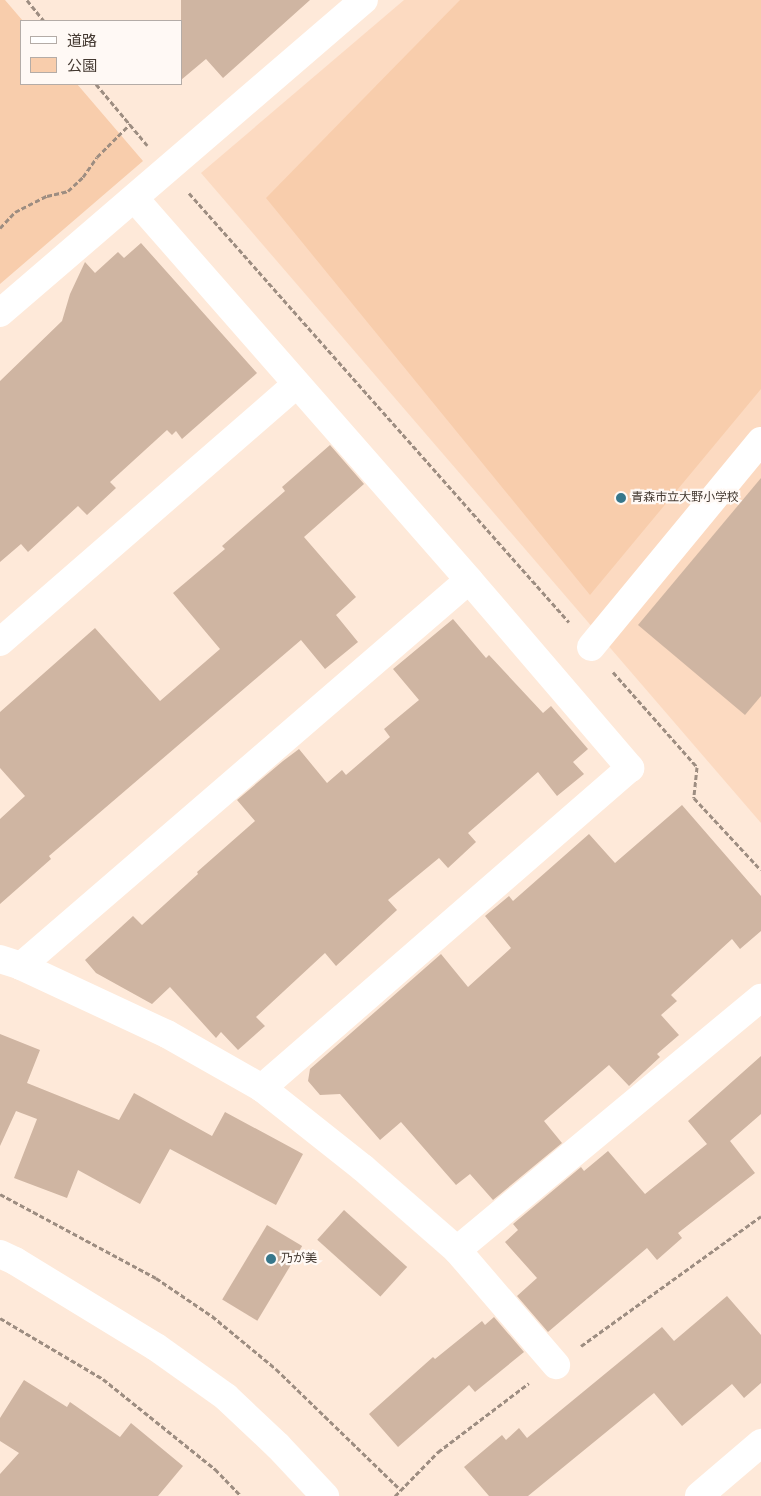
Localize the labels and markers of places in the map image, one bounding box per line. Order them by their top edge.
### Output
place label: 青森市立大野小学校 [631,491,739,505]
marker: 青森市立大野小学校 [615,492,627,504]
place label: 乃が美 [281,1252,317,1266]
marker: 乃が美 [265,1253,277,1265]

